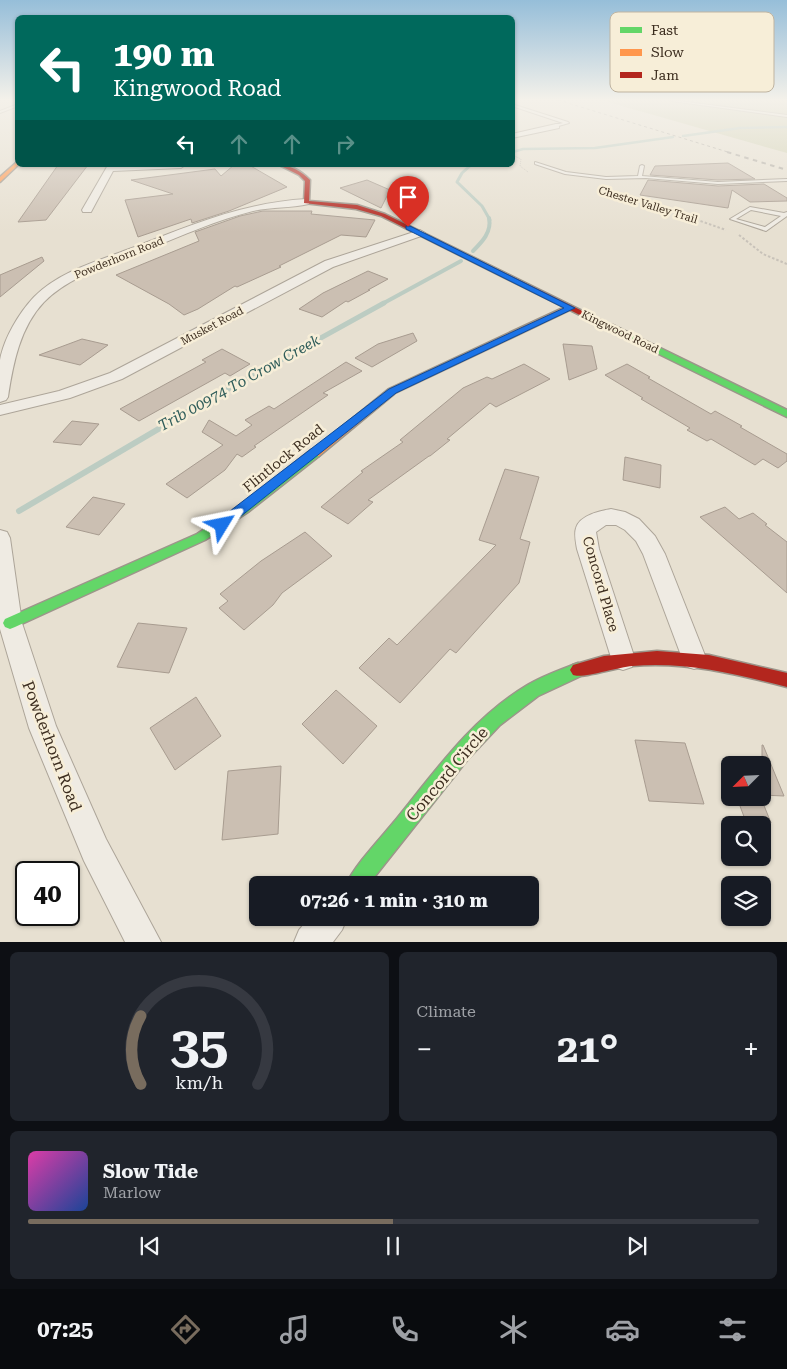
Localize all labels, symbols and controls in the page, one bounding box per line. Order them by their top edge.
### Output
legend [610,12,774,92]
text: Fast [651,22,678,38]
text: 190 m [113,34,214,75]
icon: left [30,35,95,100]
text: Slow [651,44,684,60]
text: Jam [651,67,679,83]
text: Kingwood Road [113,76,281,101]
icon: left [172,130,200,158]
icon: ahead [225,130,253,158]
icon: ahead [278,130,306,158]
icon: right [331,130,359,158]
pin [387,176,429,227]
icon: arrive [394,183,422,211]
street label: Chester Valley Trail [597,184,700,226]
street label: Powderhorn Road [72,234,166,282]
street label: Musket Road [178,304,246,348]
street label: Kingwood Road [579,308,661,356]
water label: Trib 00974 To Crow Creek [155,331,324,435]
street label: Flintlock Road [239,421,327,495]
position arrow [195,498,247,550]
street label: Concord Place [580,534,622,634]
street label: Powderhorn Road [18,678,86,814]
street label: Concord Circle [402,723,492,825]
north arrow [721,756,771,806]
map controls [721,756,771,926]
button: search [721,816,771,866]
speed limit sign: 40 [15,861,80,926]
button: layers [721,876,771,926]
text: 07:26 · 1 min · 310 m [300,889,488,912]
text: Climate [417,1002,476,1021]
text: 35 [170,1015,228,1076]
text: 21° [557,1027,618,1071]
text: − [417,1033,432,1066]
text: + [743,1033,759,1066]
text: km/h [175,1072,224,1093]
text: Slow Tide [103,1160,198,1183]
text: Marlow [103,1183,161,1202]
icon: previous [136,1232,164,1260]
icon: pause [379,1232,407,1260]
icon: next [623,1232,651,1260]
icon: directions [168,1312,203,1347]
icon: music [277,1312,312,1347]
icon: phone [387,1312,422,1347]
icon: climate [496,1312,531,1347]
icon: car [605,1312,640,1347]
icon: filters [715,1312,750,1347]
text: 07:25 [37,1317,93,1342]

